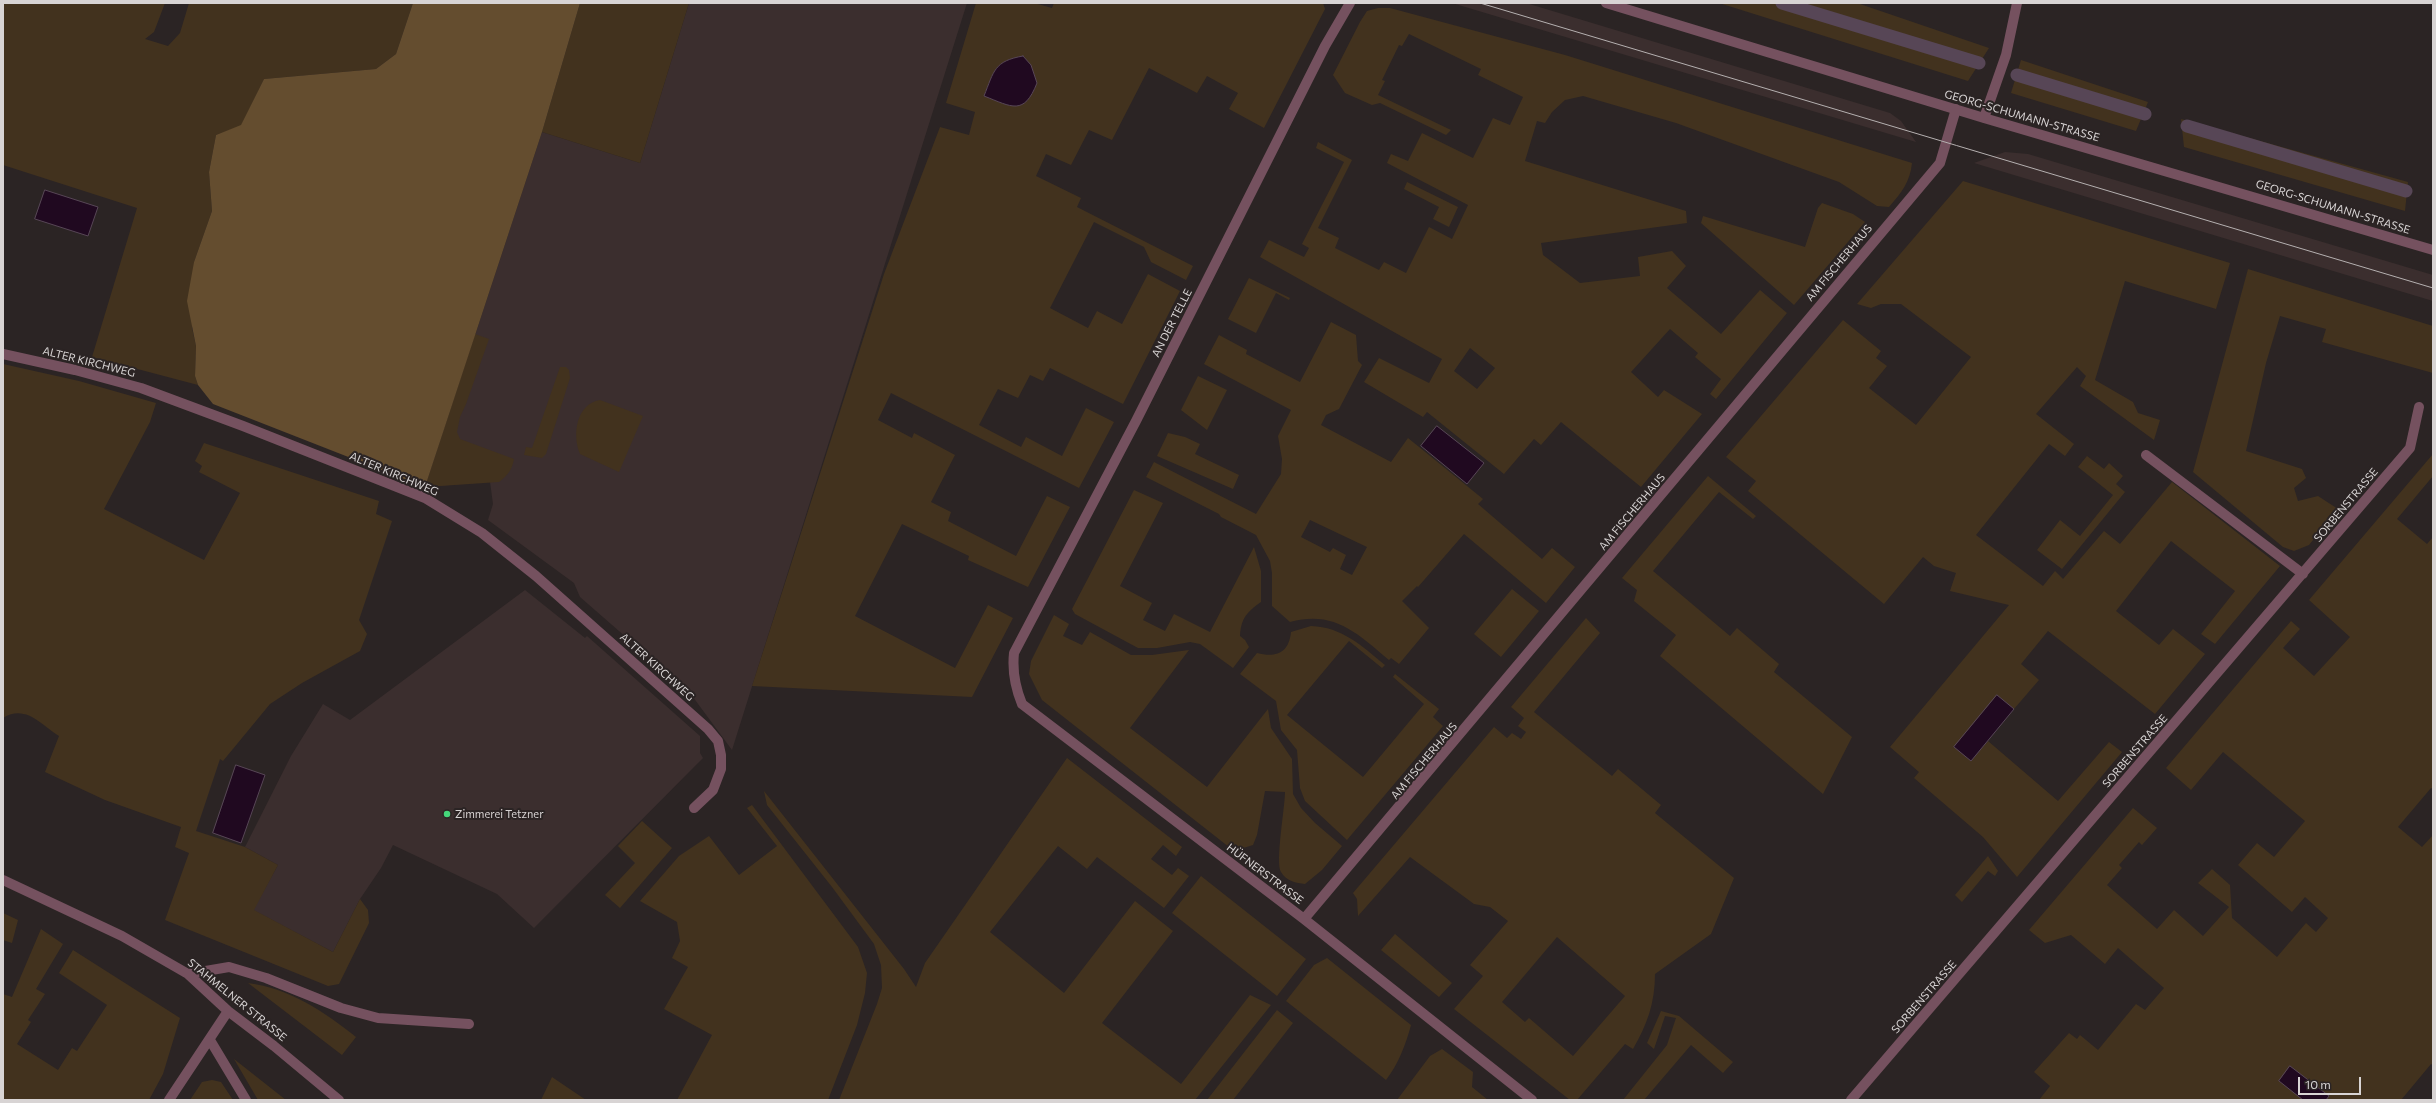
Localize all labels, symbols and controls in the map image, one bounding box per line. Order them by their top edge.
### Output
street label: GEORG-SCHUMANN-STRASSE [1943,88,2101,144]
street label: GEORG-SCHUMANN-STRASSE [2254,177,2412,237]
street label: AM FISCHERHAUS [1803,222,1875,304]
street label: AN DER TELLE [1149,287,1195,359]
street label: ALTER KIRCHWEG [41,344,137,380]
street label: ALTER KIRCHWEG [348,449,440,499]
street label: SORBENSTRASSE [2311,465,2381,545]
street label: AM FISCHERHAUS [1596,471,1668,553]
street label: ALTER KIRCHWEG [617,630,697,704]
street label: SORBENSTRASSE [2100,712,2170,790]
street label: AM FISCHERHAUS [1388,720,1460,802]
place label: Zimmerei Tetzner [455,807,544,821]
marker: Zimmerei Tetzner [442,809,452,819]
street label: HÜFNERSTRASSE [1224,841,1306,907]
street label: STAHMELNER STRASSE [185,956,289,1044]
street label: SORBENSTRASSE [1889,958,1959,1036]
scale bar [2300,1069,2363,1095]
text: 10 m [2305,1077,2331,1091]

